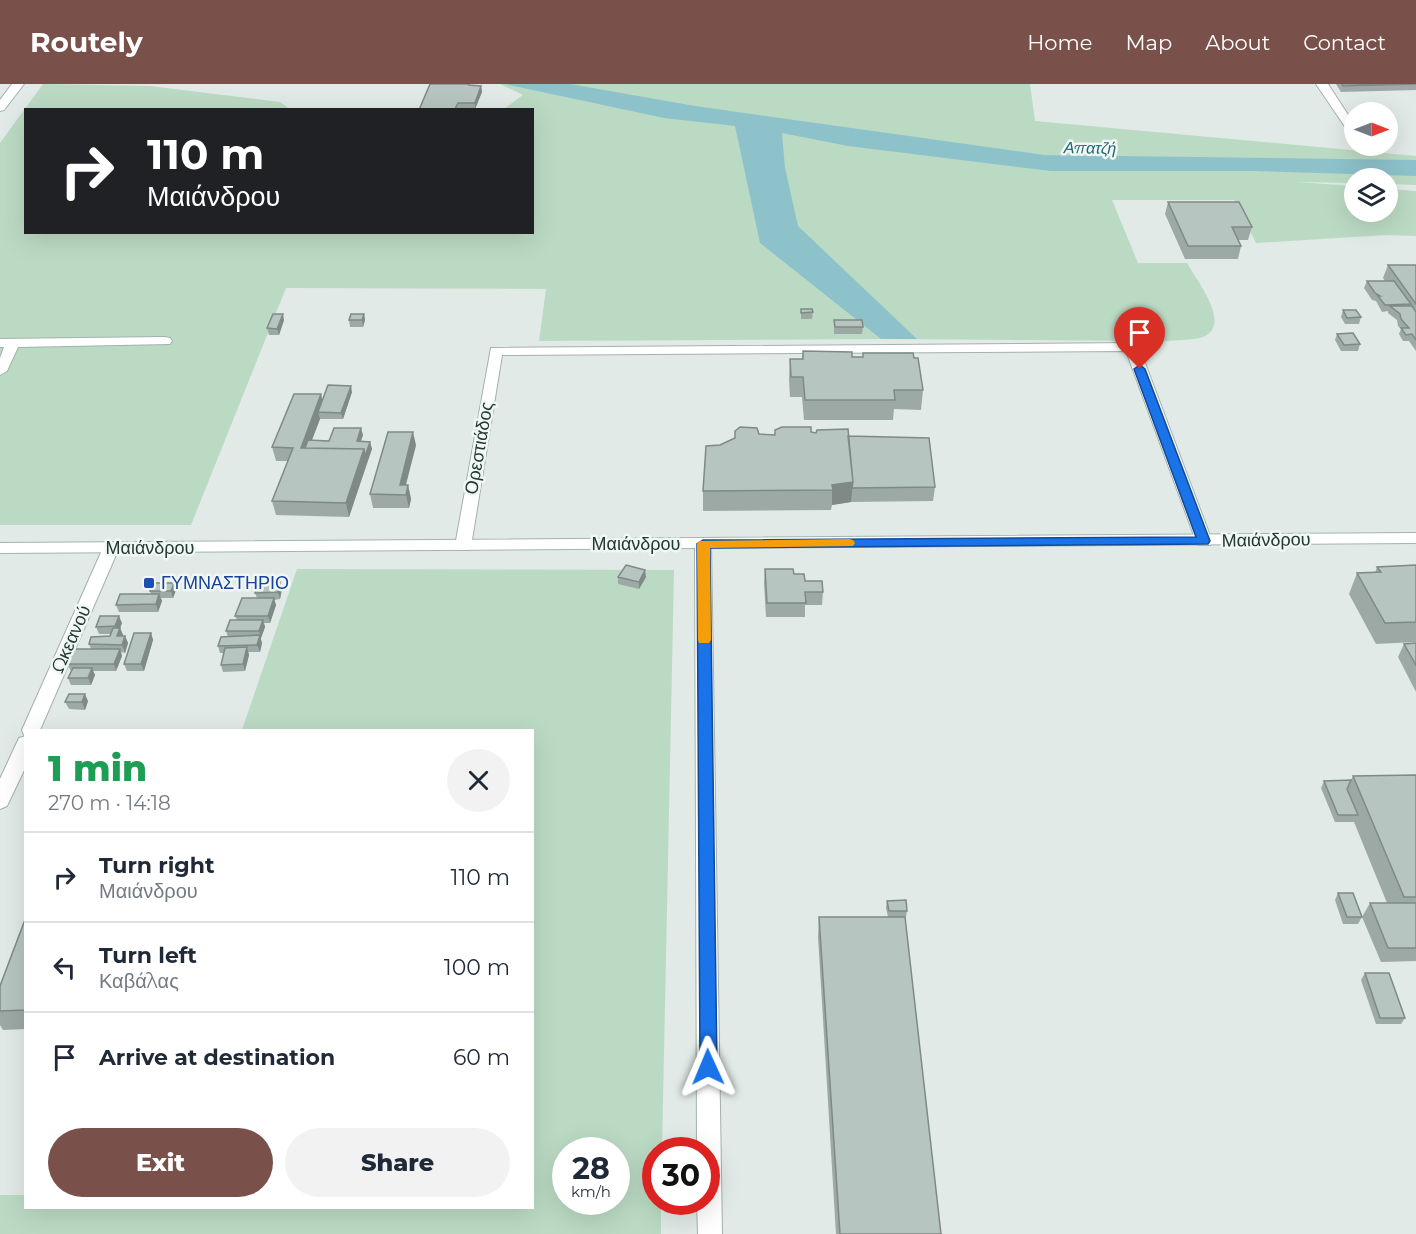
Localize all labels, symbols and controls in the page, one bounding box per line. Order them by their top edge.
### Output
text: Routely [30,25,143,59]
text: Home [1027,30,1092,55]
text: Map [1125,30,1172,55]
text: About [1205,30,1270,55]
text: Contact [1303,30,1386,55]
north arrow [1344,102,1398,156]
map controls [1344,102,1398,222]
text: 110 m [147,128,264,180]
icon: right [48,132,126,210]
water label: Απατζή [1063,138,1117,158]
button: layers [1344,168,1398,222]
text: Μαιάνδρου [147,180,280,213]
pin [1114,307,1165,369]
icon: arrive [1123,316,1156,349]
street label: Ορεστιάδος [460,400,498,496]
street label: Μαιάνδρου [1221,528,1311,552]
street label: Μαιάνδρου [592,533,680,555]
street label: Μαιάνδρου [106,537,194,559]
place label: ΓΥΜΝΑΣΤΗΡΙΟ [161,572,289,594]
marker: ΓΥΜΝΑΣΤΗΡΙΟ [142,576,156,590]
street label: Ωκεανού [46,602,96,676]
text: 1 min [48,746,147,790]
button: close [447,749,510,812]
text: 270 m · 14:18 [48,791,171,815]
text: Turn right [99,852,214,879]
icon: right [48,861,81,894]
text: 110 m [450,864,510,891]
text: Μαιάνδρου [99,879,198,903]
text: Turn left [99,942,197,969]
icon: left [48,951,81,984]
text: 100 m [444,954,510,981]
text: Καβάλας [99,969,179,993]
position arrow [676,1035,740,1099]
icon: arrive [48,1041,81,1074]
text: Arrive at destination [99,1044,335,1071]
text: 60 m [453,1044,510,1071]
button: Exit [48,1128,273,1197]
button: Share [285,1128,510,1197]
speed limit sign: 30 [642,1137,720,1215]
text: 28 [572,1150,610,1187]
text: km/h [571,1182,611,1201]

